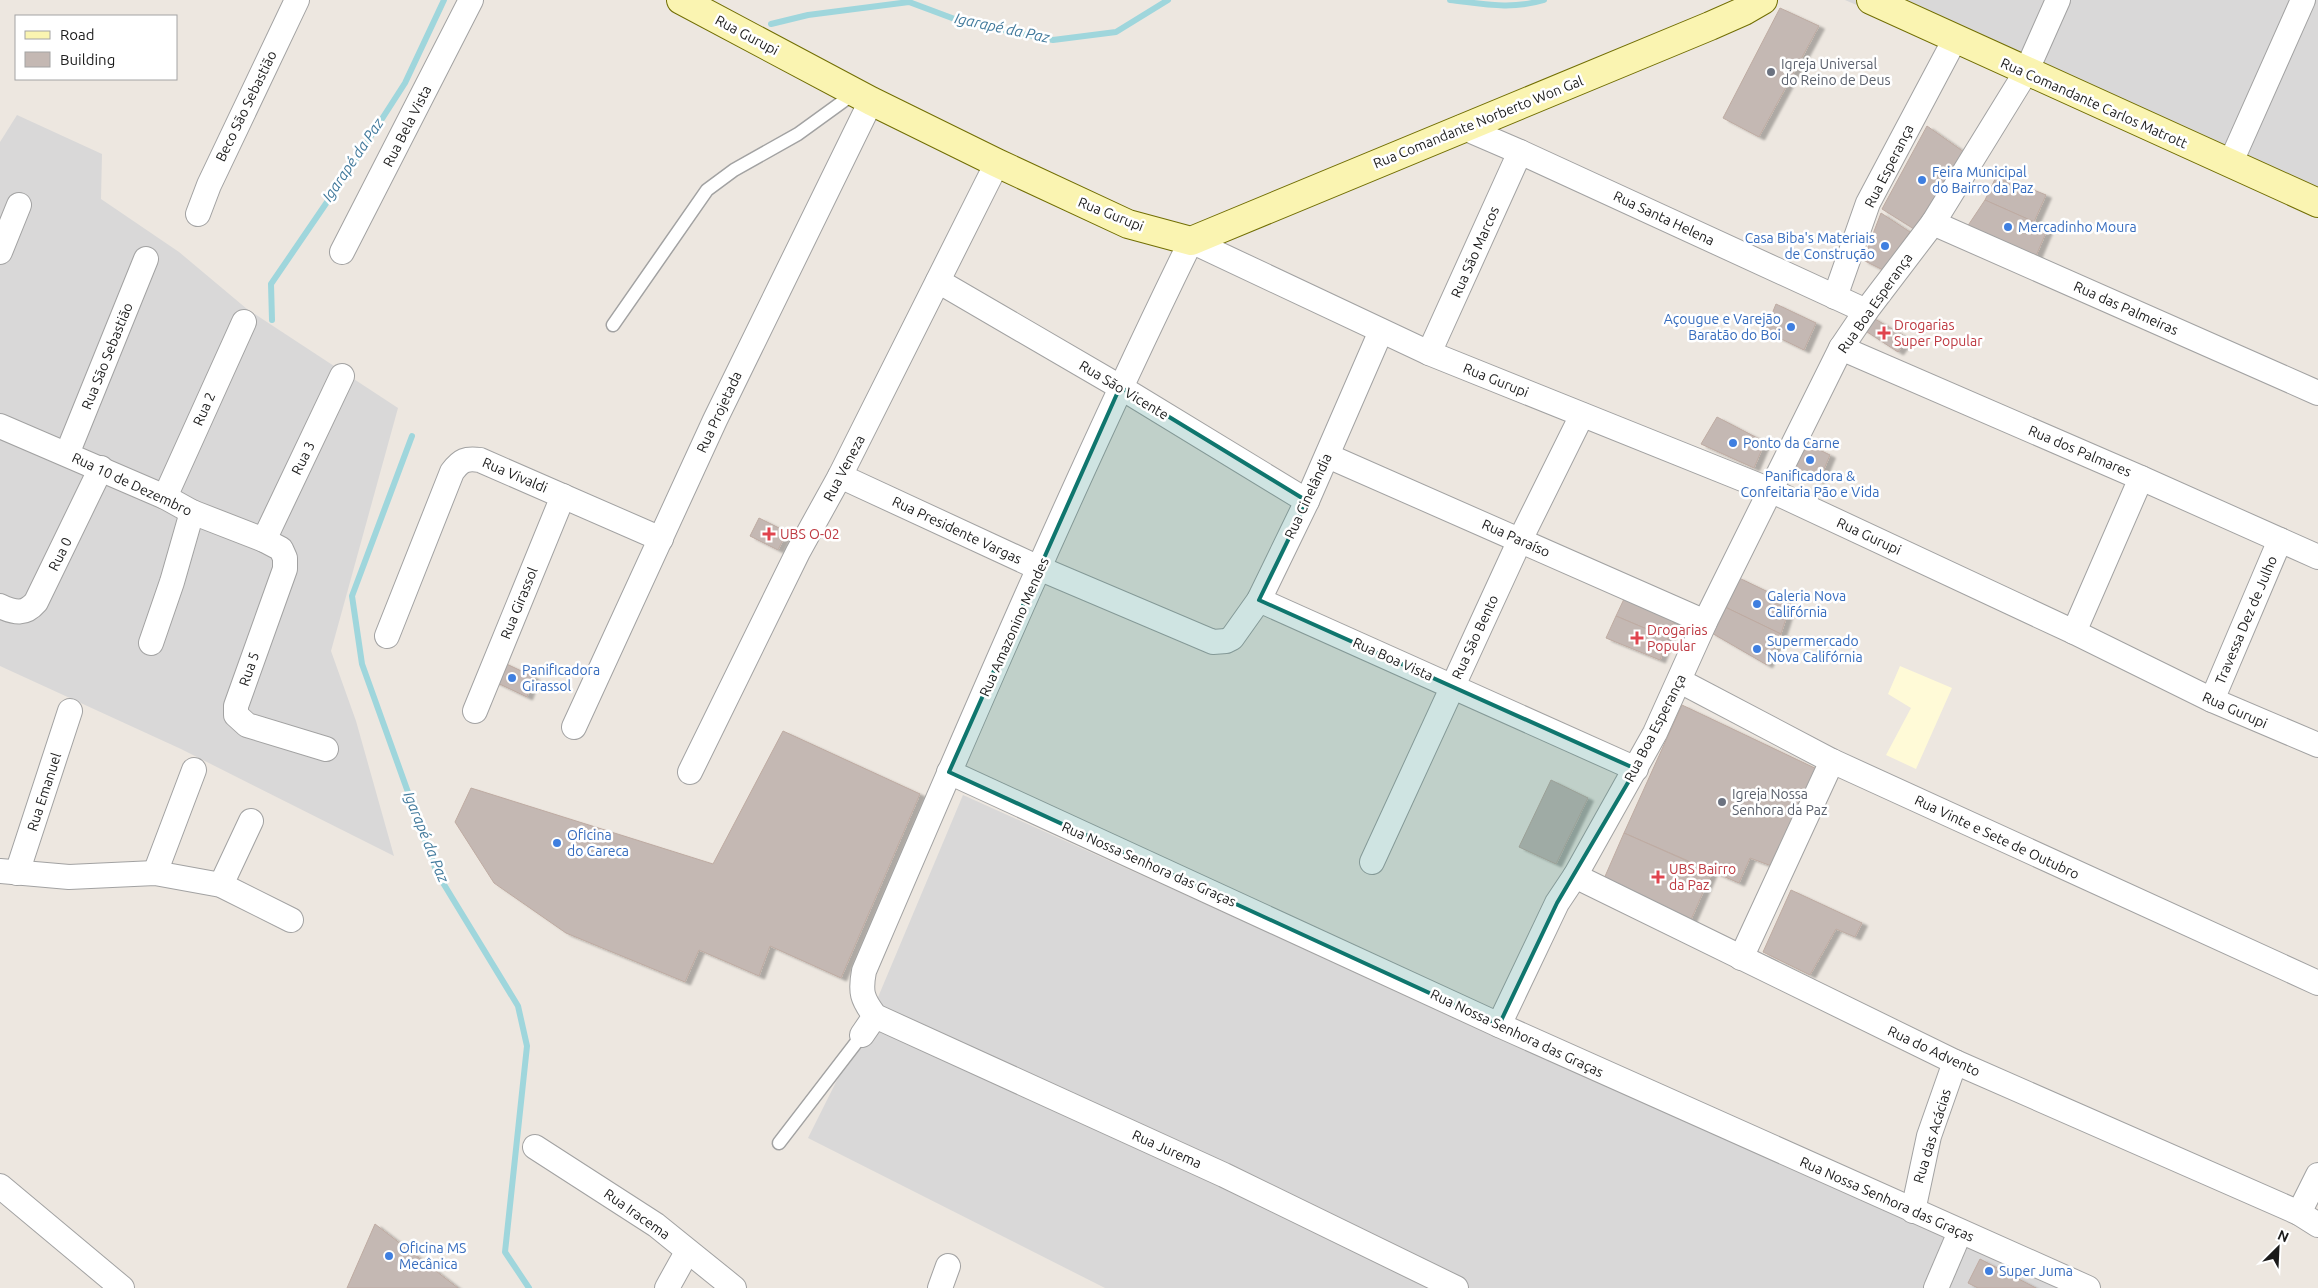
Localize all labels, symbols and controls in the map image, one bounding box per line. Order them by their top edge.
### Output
water label: Igarapé da Paz [953,9,1052,46]
street label: Rua Gurupi [713,12,781,58]
legend [15,15,178,80]
text: Road [60,26,95,43]
street label: Beco São Sebastião [212,48,280,164]
text: Building [60,51,115,68]
street label: Rua Comandante Carlos Matrott [1998,55,2190,152]
place label: Igreja Universal do Reino de Deus [1781,56,1891,88]
marker: Igreja Universal do Reino de Deus [1765,66,1777,78]
street label: Rua Comandante Norberto Won Gal [1371,72,1586,172]
street label: Rua Bela Vista [380,83,434,169]
water label: Igarapé da Paz [319,114,387,204]
street label: Rua Esperança [1861,122,1917,210]
place label: Feira Municipal do Bairro da Paz [1932,164,2034,196]
marker: Feira Municipal do Bairro da Paz [1916,174,1928,186]
street label: Rua Santa Helena [1611,188,1717,248]
street label: Rua Gurupi [1076,194,1146,234]
street label: Rua São Marcos [1448,204,1502,300]
place label: Mercadinho Moura [2018,219,2137,235]
marker: Mercadinho Moura [2002,221,2014,233]
place label: Casa Biba's Materiais de Construção [1745,230,1875,262]
marker: Casa Biba's Materiais de Construção [1879,240,1891,252]
street label: Rua Boa Esperança [1834,250,1916,356]
street label: Rua das Palmeiras [2071,278,2181,338]
street label: Rua São Sebastião [78,300,136,412]
place label: Açougue e Varejão Baratão do Boi [1664,311,1781,343]
place label: Drogarias Super Popular [1894,317,1983,349]
marker: Açougue e Varejão Baratão do Boi [1785,321,1797,333]
marker: Drogarias Super Popular [1878,327,1890,339]
street label: Rua São Vicente [1077,357,1171,423]
street label: Rua Gurupi [1461,360,1531,400]
street label: Rua Projetada [693,369,745,455]
street label: Rua 2 [190,390,218,428]
street label: Rua dos Palmares [2026,422,2134,480]
street label: Rua Veneza [820,432,868,504]
place label: Ponto da Carne [1743,435,1840,451]
marker: Ponto da Carne [1727,437,1739,449]
street label: Rua 3 [288,439,318,477]
street label: Rua 10 de Dezembro [69,449,195,519]
street label: Rua Cinelândia [1281,451,1335,541]
street label: Rua Vivaldi [480,454,550,496]
marker: Panificadora & Confeitaria Pão e Vida [1804,454,1816,466]
place label: Panificadora & Confeitaria Pão e Vida [1741,468,1879,500]
street label: Rua Presidente Vargas [890,493,1024,567]
street label: Rua Gurupi [1834,514,1904,558]
street label: Rua Paraíso [1480,516,1552,560]
place label: UBS O-02 [780,526,840,542]
marker: UBS O-02 [762,527,776,541]
street label: Rua 0 [45,535,75,573]
street label: Travessa Dez de Julho [2212,553,2280,687]
street label: Rua Amazonino Mendes [976,555,1052,699]
street label: Rua Girassol [497,564,541,641]
place label: Galeria Nova Califórnia [1767,588,1846,620]
street label: Rua São Bento [1448,592,1502,682]
marker: Galeria Nova Califórnia [1751,598,1763,610]
place label: Drogarias Popular [1647,622,1708,654]
marker: Drogarias Popular [1631,632,1643,644]
place label: Supermercado Nova Califórnia [1767,633,1863,665]
street label: Rua Boa Vista [1350,634,1436,684]
marker: Supermercado Nova Califórnia [1751,643,1763,655]
street label: Rua 5 [236,650,262,688]
place label: Panificadora Girassol [522,662,600,694]
marker: Panificadora Girassol [506,672,518,684]
street label: Rua Boa Esperança [1621,672,1689,784]
street label: Rua Gurupi [2200,689,2270,731]
street label: Rua Emanuel [24,750,64,833]
place label: Igreja Nossa Senhora da Paz [1732,786,1827,818]
water label: Igarapé da Paz [401,789,453,886]
street label: Rua Vinte e Sete de Outubro [1912,792,2082,882]
marker: Igreja Nossa Senhora da Paz [1716,796,1728,808]
street label: Rua Nossa Senhora das Graças [1059,818,1239,910]
place label: Oficina do Careca [567,827,629,859]
marker: Oficina do Careca [551,837,563,849]
place label: UBS Bairro da Paz [1669,861,1736,893]
marker: UBS Bairro da Paz [1651,870,1665,884]
street label: Rua Nossa Senhora das Graças [1428,986,1606,1080]
street label: Rua do Advento [1885,1023,1983,1079]
street label: Rua das Acácias [1910,1087,1954,1185]
street label: Rua Jurema [1130,1127,1204,1171]
street label: Rua Nossa Senhora das Graças [1797,1153,1977,1245]
street label: Rua Iracema [601,1185,673,1243]
north arrow [2253,1223,2303,1273]
text: N [2275,1227,2291,1246]
place label: Oficina MS Mecânica [399,1240,466,1272]
marker: Oficina MS Mecânica [383,1250,395,1262]
place label: Super Juma [1999,1263,2073,1279]
marker: Super Juma [1983,1265,1995,1277]

